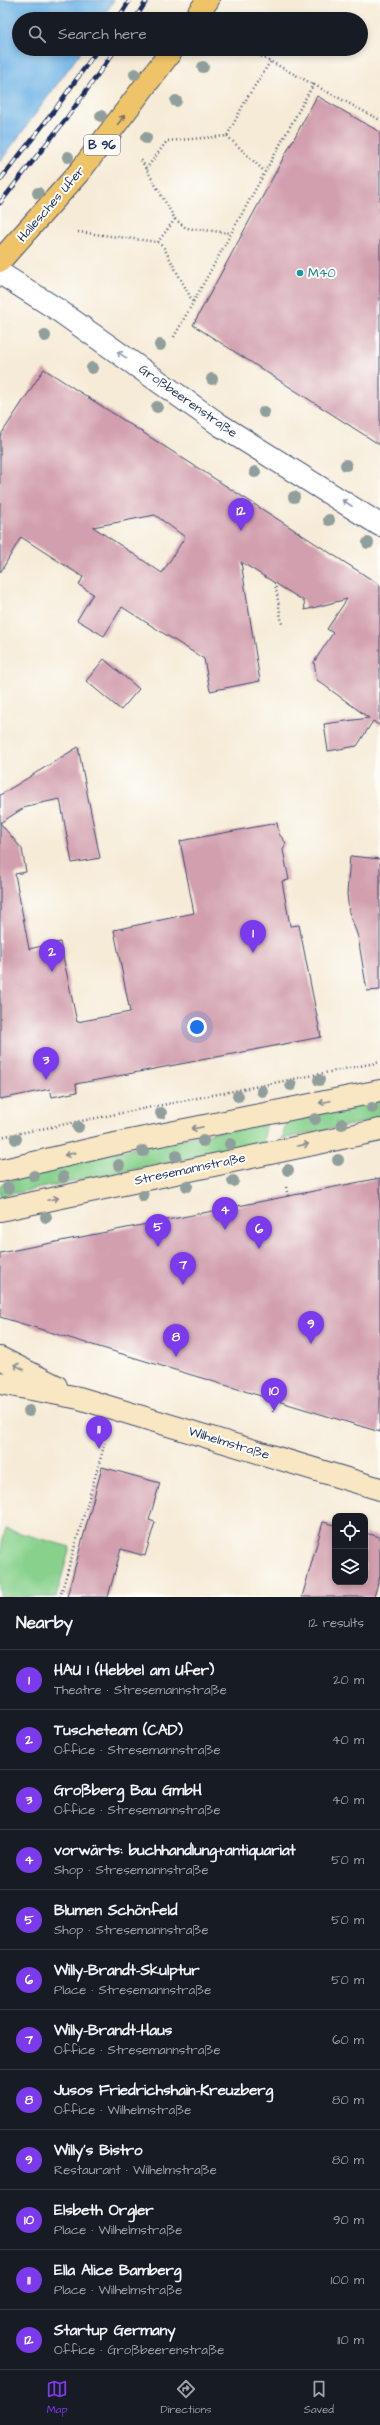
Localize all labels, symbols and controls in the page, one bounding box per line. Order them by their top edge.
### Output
search box [12,12,368,56]
icon: search [26,23,48,45]
text: Search here [58,24,147,45]
one-way arrow [117,115,125,126]
road number: B 96 [84,135,120,155]
street label: Hallesches Ufer [13,162,89,246]
place label: M40 [308,264,336,282]
marker: M40 [295,268,305,278]
one-way arrow [117,351,128,359]
street label: Großbeerenstraße [135,360,241,442]
pin: 12 [228,498,254,531]
one-way arrow [342,499,353,508]
pin: 1 [240,920,266,953]
pin: 2 [39,939,65,972]
your location [187,1017,207,1037]
pin: 3 [33,1047,59,1080]
one-way arrow [319,1098,332,1106]
one-way arrow [191,1124,204,1132]
one-way arrow [296,1141,309,1149]
street label: Stresemannstraße [133,1148,247,1190]
one-way arrow [64,1151,77,1159]
one-way arrow [46,1195,59,1203]
pin: 4 [212,1197,238,1230]
pin: 5 [145,1214,171,1247]
pin: 6 [246,1216,272,1249]
pin: 7 [170,1252,196,1285]
pin: 9 [298,1311,324,1344]
pin: 8 [163,1324,189,1357]
one-way arrow [13,1363,25,1370]
pin: 10 [261,1378,287,1411]
pin: 11 [86,1416,112,1449]
street label: Wilhelmstraße [186,1422,272,1464]
map controls [332,1513,368,1585]
button: locate [332,1513,368,1549]
button: layers [332,1549,368,1585]
text: Nearby [16,1611,73,1635]
text: 12 results [309,1614,364,1632]
text: HAU 1 (Hebbel am Ufer) [54,1660,214,1681]
text: 1 [28,1671,30,1689]
text: 20 m [333,1671,364,1689]
text: Theatre · Stresemannstraße [54,1681,227,1699]
text: Tuscheteam (CAD) [54,1720,183,1741]
text: 2 [25,1731,33,1749]
text: 40 m [332,1731,364,1749]
text: Office · Stresemannstraße [54,1741,221,1759]
text: Großberg Bau GmbH [54,1780,202,1801]
text: 3 [26,1791,32,1809]
text: 40 m [332,1791,364,1809]
text: Office · Stresemannstraße [54,1801,221,1819]
text: vorwärts: buchhandlung+antiquariat [54,1840,296,1861]
text: 4 [25,1851,33,1869]
text: 50 m [331,1851,364,1869]
text: Shop · Stresemannstraße [54,1861,209,1879]
text: Blumen Schönfeld [54,1900,178,1921]
text: 5 [24,1911,34,1929]
text: 50 m [331,1911,364,1929]
text: Shop · Stresemannstraße [54,1921,209,1939]
text: Willy-Brandt-Skulptur [54,1960,200,1981]
text: 6 [25,1971,33,1989]
text: 50 m [331,1971,364,1989]
text: Place · Stresemannstraße [54,1981,211,1999]
text: Willy-Brandt-Haus [54,2020,172,2041]
text: 7 [25,2031,33,2049]
text: 60 m [332,2031,364,2049]
text: Office · Stresemannstraße [54,2041,221,2059]
text: Jusos Friedrichshain-Kreuzberg [54,2080,273,2101]
text: 8 [25,2091,33,2109]
text: 80 m [332,2091,364,2109]
text: Office · Wilhelmstraße [54,2101,191,2119]
text: Willy's Bistro [54,2140,143,2161]
text: 9 [25,2151,33,2169]
text: 80 m [332,2151,364,2169]
text: Restaurant · Wilhelmstraße [54,2161,217,2179]
text: Elsbeth Orgler [54,2200,154,2221]
text: 10 [24,2211,34,2229]
text: 90 m [333,2211,364,2229]
text: Place · Wilhelmstraße [54,2221,182,2239]
text: Ella Alice Bamberg [54,2260,182,2281]
text: 11 [27,2271,31,2289]
text: 100 m [331,2271,364,2289]
text: Place · Wilhelmstraße [54,2281,182,2299]
text: Startup Germany [54,2320,175,2341]
text: 12 [24,2331,34,2349]
text: 110 m [337,2331,364,2349]
text: Office · Großbeerenstraße [54,2341,224,2359]
tab: Map [46,2378,68,2417]
tab: Directions [160,2378,212,2417]
tab: Saved [304,2378,334,2417]

